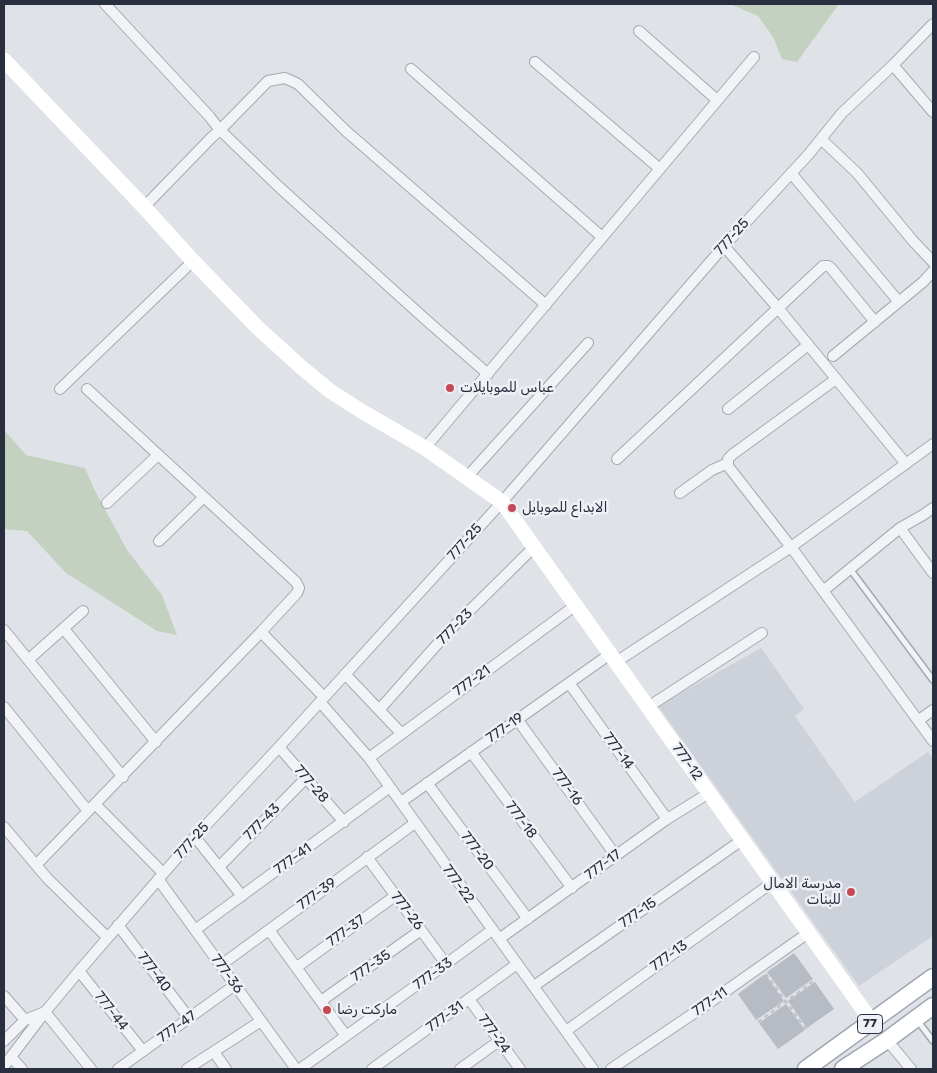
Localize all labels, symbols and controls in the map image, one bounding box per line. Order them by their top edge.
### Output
street label: 777-25 [711,215,753,259]
place label: عباس للموبايلات [460,380,554,396]
marker: عباس للموبايلات [444,382,456,394]
place label: الابداع للموبايل [522,500,608,516]
marker: الابداع للموبايل [506,502,518,514]
street label: 777-25 [444,520,486,564]
street label: 777-23 [434,605,476,649]
street label: 777-21 [450,662,494,700]
street label: 777-19 [483,709,527,747]
street label: 777-14 [599,729,637,773]
street label: 777-12 [668,740,706,784]
street label: 777-28 [290,762,332,806]
street label: 777-16 [548,765,586,809]
street label: 777-18 [502,798,540,842]
street label: 777-43 [240,800,284,844]
street label: 777-25 [171,819,213,863]
street label: 777-20 [457,828,497,874]
street label: 777-41 [271,840,315,878]
street label: 777-17 [582,846,624,884]
street label: 777-22 [438,861,478,907]
street label: 777-39 [294,874,340,914]
place label: مدرسة الامال للبنات [763,876,841,909]
marker: مدرسة الامال للبنات [845,886,857,898]
street label: 777-26 [387,888,427,934]
street label: 777-15 [616,894,660,932]
street label: 777-37 [324,912,368,950]
street label: 777-13 [647,937,691,975]
street label: 777-35 [348,946,394,986]
street label: 777-40 [134,949,174,995]
street label: 777-36 [207,951,247,997]
street label: 777-33 [410,954,456,994]
street label: 777-11 [689,984,731,1020]
street label: 777-44 [90,988,132,1034]
street label: 777-31 [423,998,467,1036]
place label: ماركت رضا [337,1002,397,1018]
marker: ماركت رضا [321,1004,333,1016]
street label: 777-47 [154,1007,200,1047]
street label: 777-24 [474,1011,514,1057]
road number: 77 [858,1014,882,1034]

